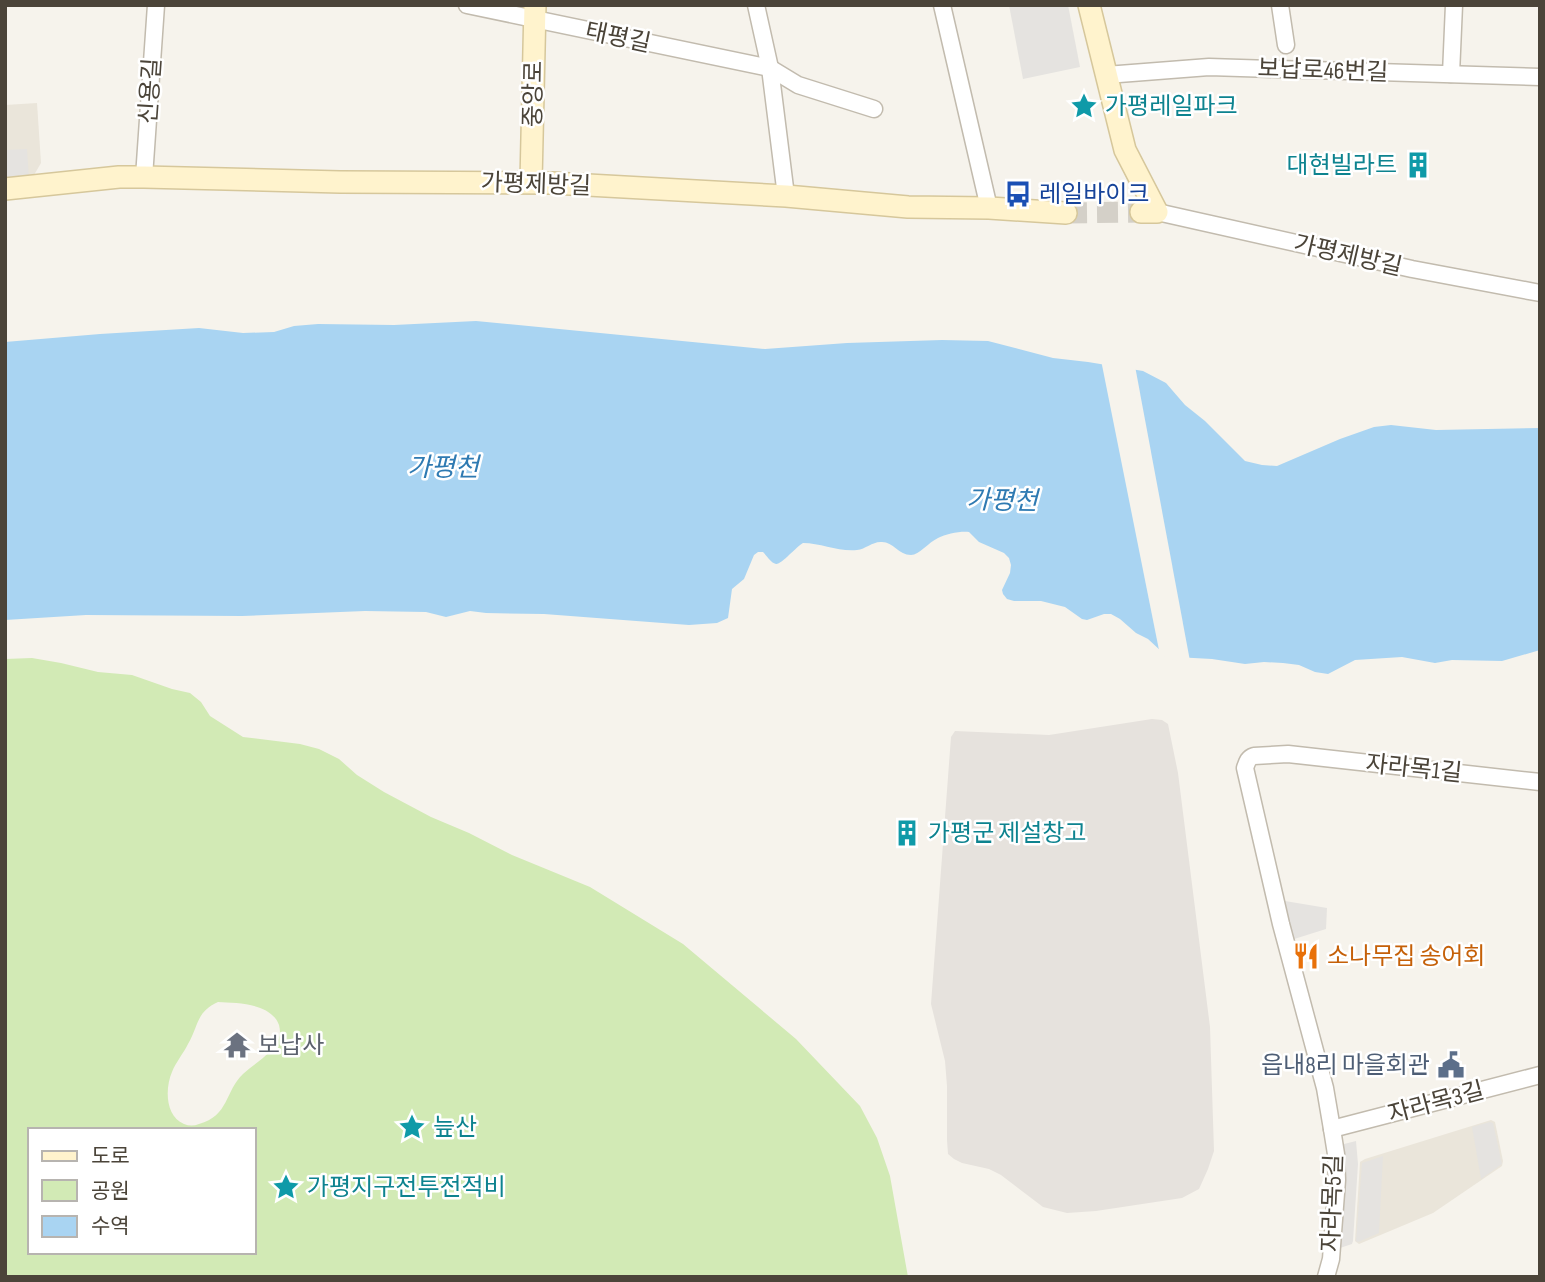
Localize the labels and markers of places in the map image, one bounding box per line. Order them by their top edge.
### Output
place icon: 가평레일파크 [1069,91,1099,121]
place label: 가평레일파크 [1105,92,1237,121]
building icon: 대현빌라트 [1403,150,1433,180]
place label: 대현빌라트 [1287,151,1397,180]
bus stop icon: 레일바이크 [1003,179,1033,209]
place label: 레일바이크 [1039,180,1149,209]
building icon: 가평군 제설창고 [892,818,922,848]
place label: 가평군 제설창고 [928,819,1086,848]
restaurant icon: 소나무집 송어회 [1291,941,1321,971]
place label: 소나무집 송어회 [1327,942,1485,971]
temple icon: 보납사 [222,1030,252,1060]
place label: 보납사 [258,1031,324,1060]
public building icon: 읍내8리 마을회관 [1436,1050,1466,1080]
place label: 읍내8리 마을회관 [1261,1051,1430,1080]
place icon: 늪산 [397,1112,427,1142]
place label: 늪산 [433,1113,477,1142]
place icon: 가평지구전투전적비 [271,1172,301,1202]
place label: 가평지구전투전적비 [307,1173,506,1202]

